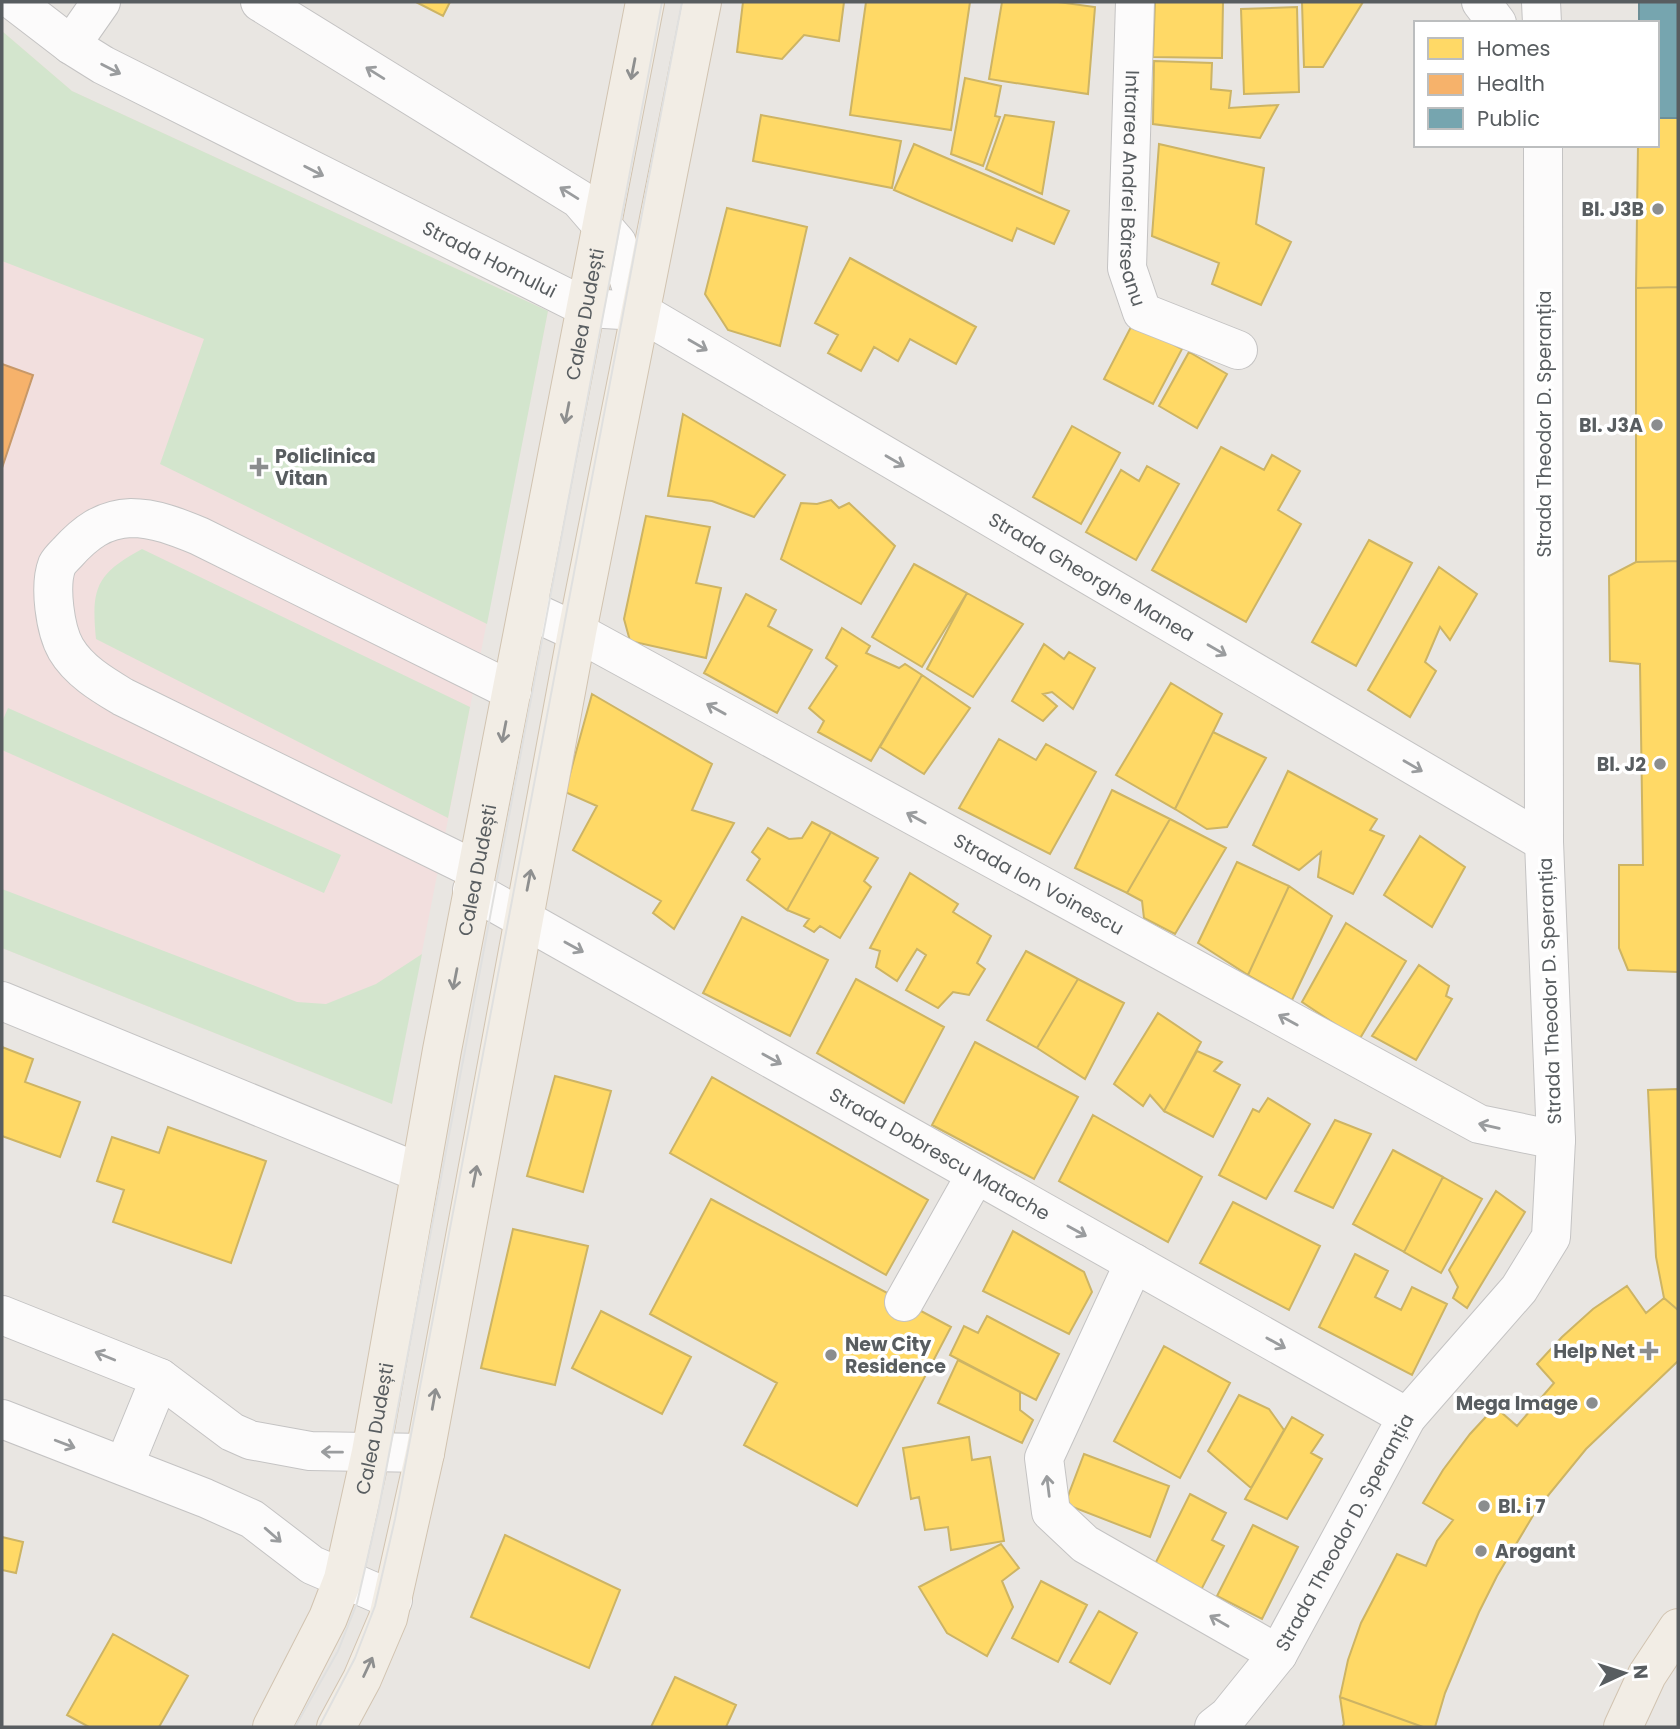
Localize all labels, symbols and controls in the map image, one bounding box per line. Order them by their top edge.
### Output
legend [1414,21,1659,147]
text: Homes [1477,34,1551,63]
one-way arrow [625,57,639,80]
one-way arrow [100,62,121,76]
one-way arrow [366,66,386,80]
text: Health [1477,69,1545,98]
street label: Intrarea Andrei Bârseanu [1113,70,1153,310]
text: Public [1477,104,1540,133]
one-way arrow [303,164,324,178]
one-way arrow [559,185,579,199]
place label: Bl. J3B [1581,196,1644,223]
marker: Bl. J3B [1650,201,1666,217]
street label: Strada Hornului [418,214,561,304]
street label: Calea Dudești [559,246,610,382]
street label: Strada Theodor D. Speranția [1531,290,1558,558]
one-way arrow [688,339,708,353]
one-way arrow [559,401,573,424]
place label: Bl. J3A [1579,412,1643,439]
marker: Bl. J3A [1649,417,1665,433]
place label: Policlinica Vitan [275,443,376,492]
one-way arrow [884,454,904,468]
marker: Policlinica Vitan [249,457,269,477]
street label: Strada Gheorghe Manea [984,506,1200,648]
one-way arrow [1207,644,1227,658]
one-way arrow [707,702,727,716]
one-way arrow [497,720,511,743]
place label: Bl. J2 [1597,751,1646,778]
marker: Bl. J2 [1652,756,1668,772]
one-way arrow [1403,759,1423,773]
street label: Calea Dudești [451,802,503,938]
one-way arrow [906,810,927,824]
street label: Strada Ion Voinescu [949,827,1129,941]
street label: Strada Theodor D. Speranția [1532,857,1568,1125]
one-way arrow [523,869,537,892]
one-way arrow [564,940,584,954]
one-way arrow [448,967,461,990]
one-way arrow [1278,1013,1299,1026]
one-way arrow [762,1052,782,1066]
street label: Strada Dobrescu Matache [825,1081,1055,1227]
one-way arrow [1478,1119,1501,1132]
one-way arrow [468,1165,482,1188]
one-way arrow [1067,1224,1087,1238]
place label: New City Residence [845,1331,946,1380]
one-way arrow [1265,1336,1285,1350]
place label: Help Net [1553,1338,1635,1365]
marker: Help Net [1641,1343,1657,1359]
marker: New City Residence [823,1347,839,1363]
one-way arrow [95,1349,117,1362]
street label: Calea Dudești [349,1361,400,1497]
one-way arrow [428,1389,442,1411]
place label: Mega Image [1456,1390,1578,1417]
marker: Mega Image [1584,1395,1600,1411]
street label: Strada Theodor D. Speranția [1268,1408,1420,1656]
one-way arrow [54,1438,76,1451]
one-way arrow [321,1445,344,1459]
one-way arrow [1041,1475,1054,1498]
place label: Bl. i 7 [1498,1493,1545,1520]
marker: Bl. i 7 [1476,1498,1492,1514]
one-way arrow [263,1527,281,1543]
place label: Arogant [1495,1538,1576,1565]
marker: Arogant [1473,1543,1489,1559]
one-way arrow [1209,1613,1229,1627]
north arrow [1589,1638,1659,1708]
one-way arrow [362,1657,375,1678]
text: N [1626,1664,1654,1680]

